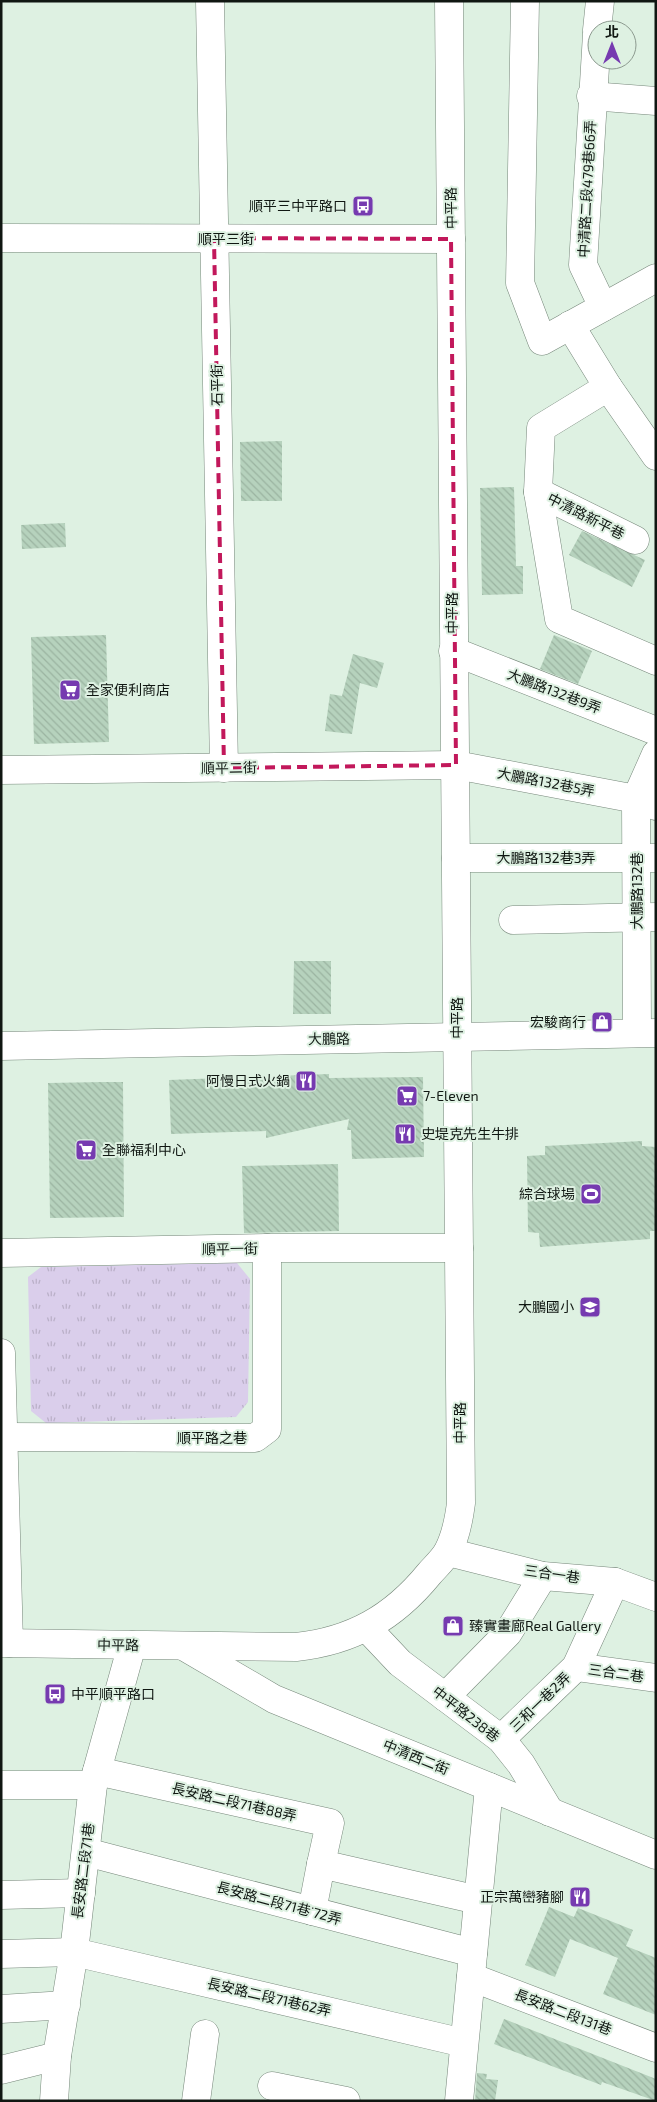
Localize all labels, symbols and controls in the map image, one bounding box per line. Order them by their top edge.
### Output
north arrow [587,20,637,70]
text: 北 [605,23,619,40]
street label: 中清路二段479巷66弄 [574,120,599,258]
street label: 中平路 [442,187,459,229]
bus stop icon: 順平三中平路口 [351,194,375,218]
place label: 順平三中平路口 [249,197,347,214]
street label: 順平三街 [198,230,254,247]
street label: 石平街 [208,364,225,406]
street label: 中清路新平巷 [545,489,628,542]
street label: 中平路 [443,592,460,634]
street label: 大鵬路132巷9弄 [505,665,604,716]
supermarket icon: 全家便利商店 [58,678,82,702]
place label: 全家便利商店 [86,681,170,698]
street label: 順平二街 [201,759,257,776]
street label: 大鵬路132巷5弄 [496,764,596,799]
street label: 大鵬路132巷3弄 [496,849,596,866]
street label: 大鵬路132巷 [628,852,645,930]
street label: 中平路 [448,997,465,1039]
shop icon: 宏駿商行 [590,1010,614,1034]
place label: 宏駿商行 [530,1013,586,1030]
street label: 大鵬路 [308,1030,350,1047]
restaurant icon: 阿慢日式火鍋 [294,1069,318,1093]
place label: 阿慢日式火鍋 [206,1072,290,1089]
supermarket icon: 7-Eleven [395,1084,419,1108]
place label: 7-Eleven [423,1087,479,1104]
restaurant icon: 史堤克先生牛排 [393,1122,417,1146]
place label: 史堤克先生牛排 [421,1125,519,1142]
supermarket icon: 全聯福利中心 [74,1138,98,1162]
place label: 全聯福利中心 [102,1141,186,1158]
sports icon: 綜合球場 [579,1182,603,1206]
place label: 綜合球場 [519,1185,575,1202]
street label: 順平一街 [202,1240,258,1257]
school or university icon: 大鵬國小 [578,1295,602,1319]
place label: 大鵬國小 [518,1298,574,1315]
street label: 中平路 [451,1402,468,1444]
street label: 順平路之巷 [177,1429,247,1446]
street label: 三合一巷 [523,1561,581,1586]
shop icon: 臻實畫廊Real Gallery [441,1614,465,1638]
place label: 臻實畫廊Real Gallery [469,1617,602,1634]
street label: 中平路 [97,1636,139,1653]
street label: 三合二巷 [587,1660,645,1685]
street label: 三和一巷2弄 [506,1668,574,1735]
bus stop icon: 中平順平路口 [43,1682,67,1706]
street label: 中平路238巷 [429,1682,503,1745]
place label: 中平順平路口 [71,1685,155,1702]
street label: 中清西二街 [381,1736,452,1778]
street label: 長安路二段71巷88弄 [170,1779,298,1824]
street label: 長安路二段71巷 [68,1822,97,1920]
street label: 長安路二段71巷˙72弄 [215,1878,344,1927]
restaurant icon: 正宗萬巒豬腳 [568,1885,592,1909]
place label: 正宗萬巒豬腳 [480,1888,564,1905]
street label: 長安路二段71巷62弄 [206,1974,333,2019]
street label: 長安路二段131巷 [512,1985,614,2038]

